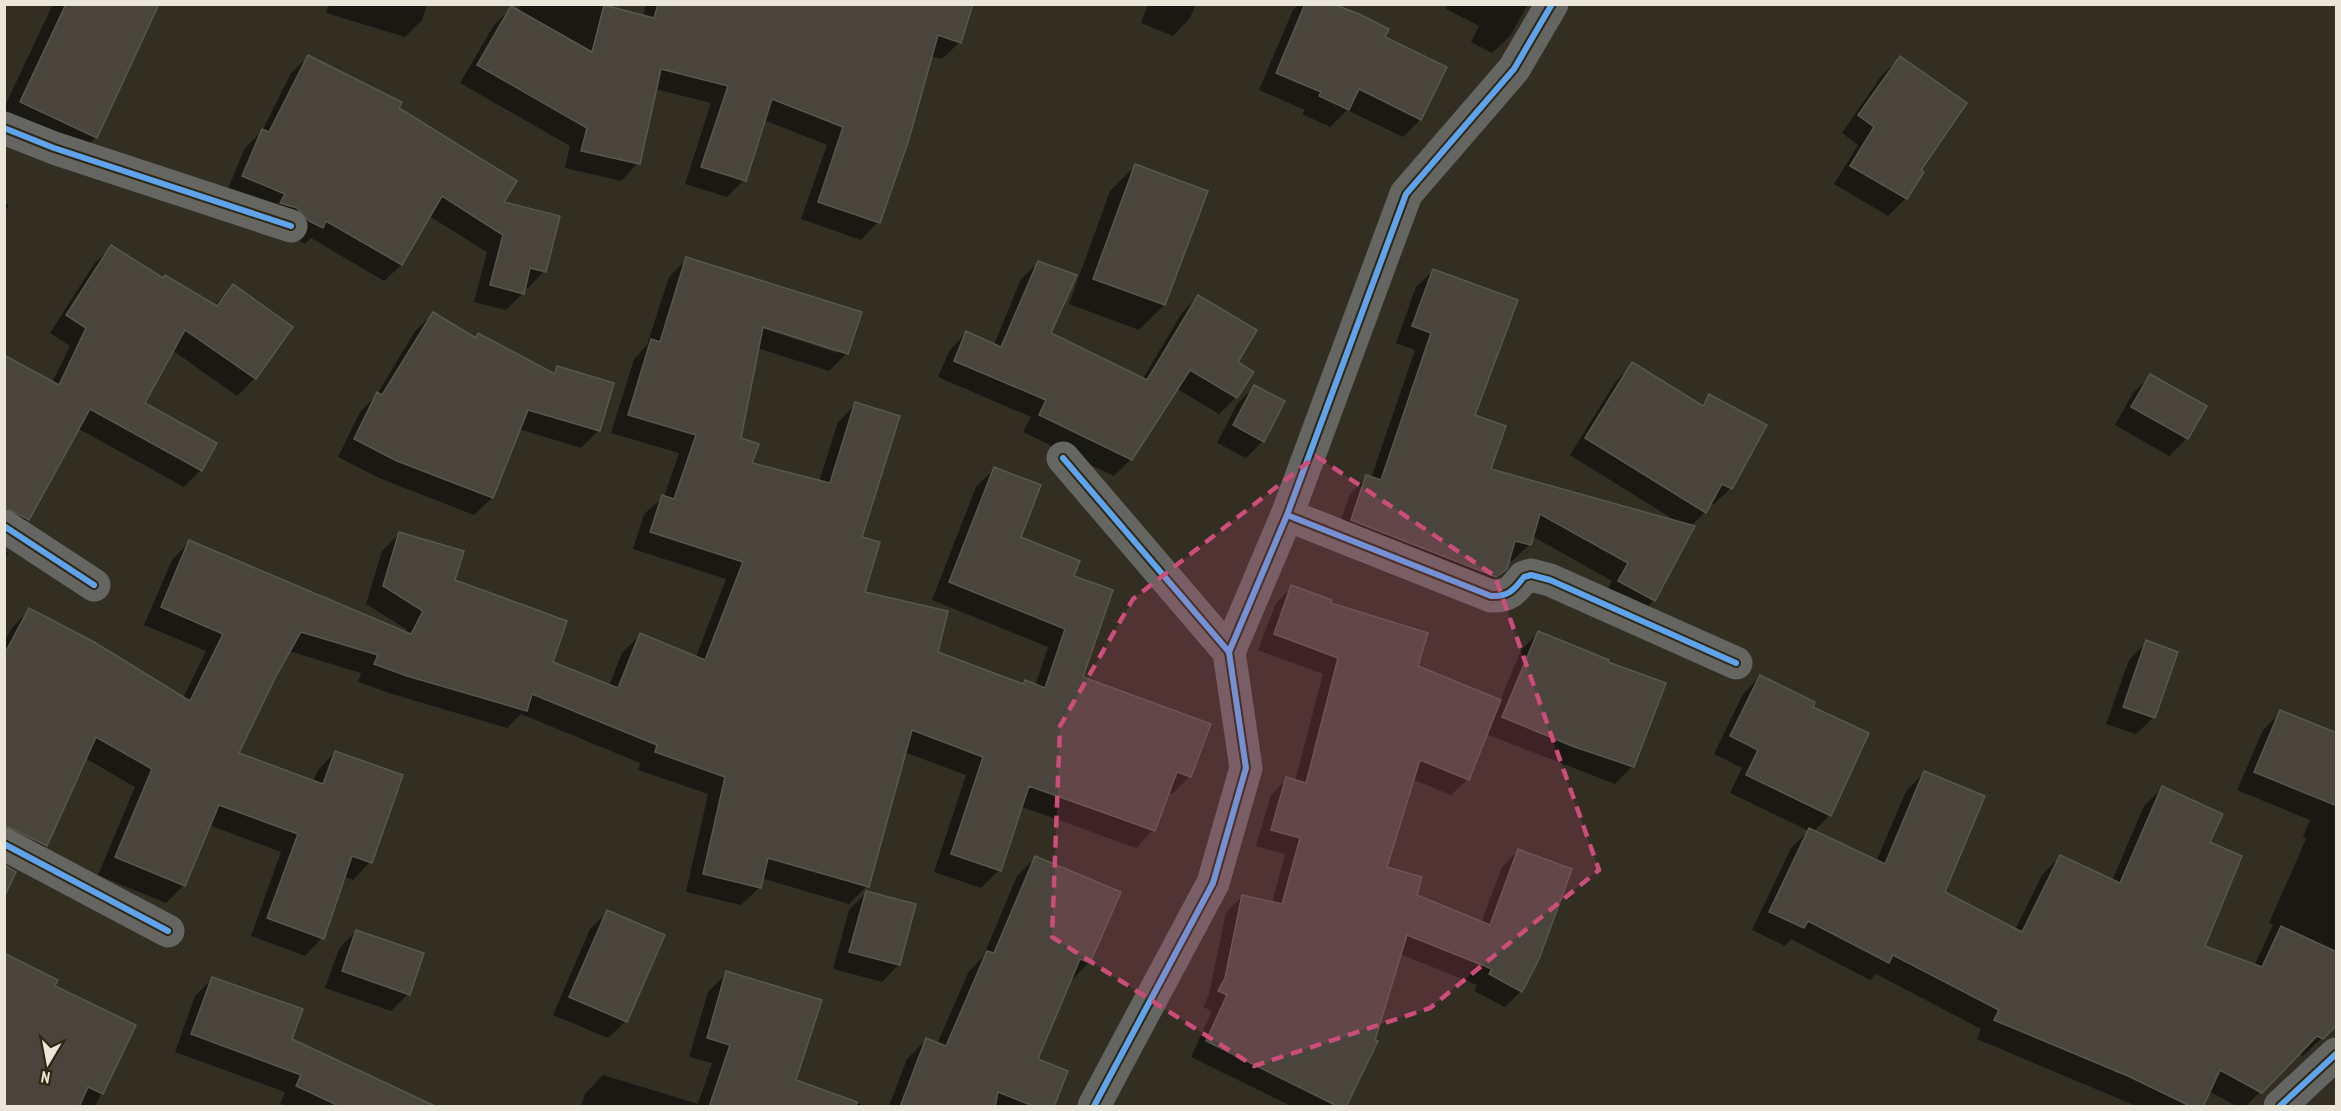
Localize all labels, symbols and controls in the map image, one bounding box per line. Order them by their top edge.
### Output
north arrow [18,1033,78,1093]
text: N [39,1067,51,1088]

